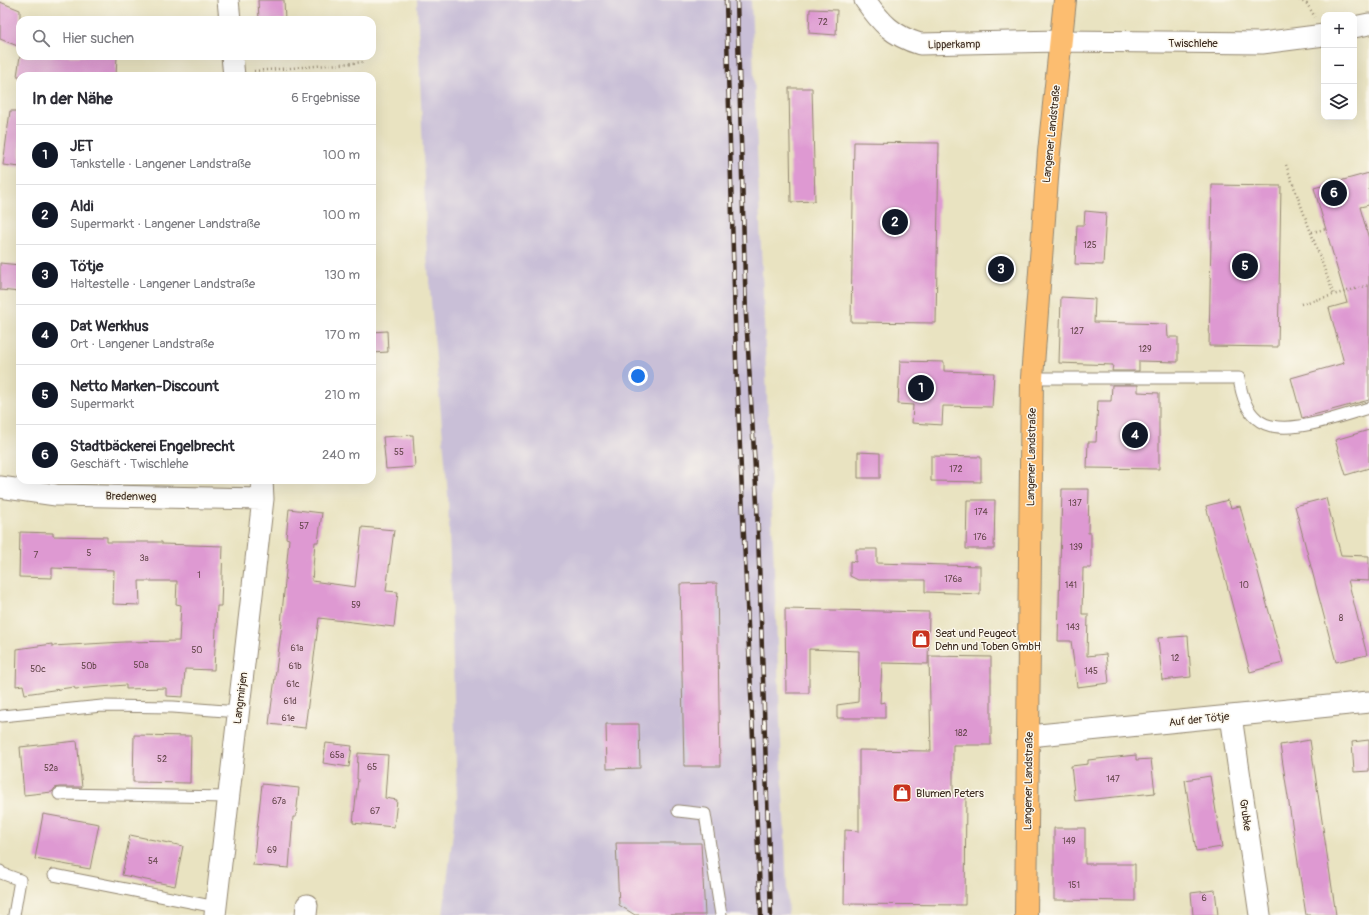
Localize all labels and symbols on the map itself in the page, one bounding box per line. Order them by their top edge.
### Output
house number: 72 [818,17,828,28]
street label: Twischlehe [1168,37,1218,50]
street label: Lipperkamp [928,38,980,51]
street label: Langener Landstraße [1040,84,1063,184]
pin: 6 [1321,178,1347,208]
pin: 2 [882,207,908,237]
house number: 125 [1083,240,1097,251]
pin: 5 [1232,251,1258,281]
pin: 3 [988,254,1014,284]
house number: 127 [1070,326,1084,337]
house number: 129 [1138,344,1152,355]
your location [628,366,648,386]
pin: 1 [908,373,934,403]
street label: Langener Landstraße [1024,407,1039,506]
pin: 4 [1122,420,1148,450]
house number: 55 [394,447,404,458]
house number: 172 [949,464,963,475]
street label: Bredenweg [106,490,157,503]
house number: 137 [1068,498,1082,509]
house number: 174 [974,507,989,518]
house number: 57 [299,521,309,532]
house number: 176 [973,532,987,543]
house number: 139 [1069,542,1083,553]
house number: 5 [87,548,92,559]
house number: 7 [34,550,39,561]
house number: 3a [139,553,149,564]
house number: 1 [197,570,201,581]
house number: 176a [944,574,962,585]
house number: 141 [1065,580,1077,591]
house number: 10 [1239,580,1249,591]
house number: 59 [351,600,361,611]
house number: 8 [1339,613,1344,624]
house number: 143 [1066,622,1080,633]
place label: Seat und Peugeot Dehn und Toben GmbH [935,627,1041,653]
shop icon: Seat und Peugeot Dehn und Toben GmbH [910,628,932,650]
house number: 61a [291,643,303,654]
house number: 50 [191,645,203,656]
house number: 12 [1171,653,1179,664]
house number: 50a [133,660,149,671]
house number: 50b [81,661,97,672]
house number: 61b [288,661,302,672]
house number: 50c [30,664,46,675]
house number: 145 [1084,666,1098,677]
street label: Langmirjen [231,671,250,725]
house number: 61c [286,679,300,690]
house number: 61d [283,696,297,707]
street label: Auf der Tötje [1168,710,1231,729]
house number: 61e [281,713,295,724]
house number: 182 [954,728,968,739]
street label: Langener Landstraße [1021,731,1036,830]
house number: 65a [330,750,344,761]
house number: 52 [157,754,167,765]
house number: 65 [367,762,377,773]
house number: 52a [44,763,58,774]
house number: 147 [1106,774,1120,785]
shop icon: Blumen Peters [891,782,913,804]
place label: Blumen Peters [916,787,984,800]
house number: 67a [272,796,286,807]
street label: Grubke [1237,798,1254,832]
house number: 67 [370,806,380,817]
house number: 149 [1062,836,1076,847]
house number: 69 [267,845,277,856]
house number: 54 [148,856,159,867]
house number: 151 [1068,880,1080,891]
house number: 6 [1201,893,1207,904]

